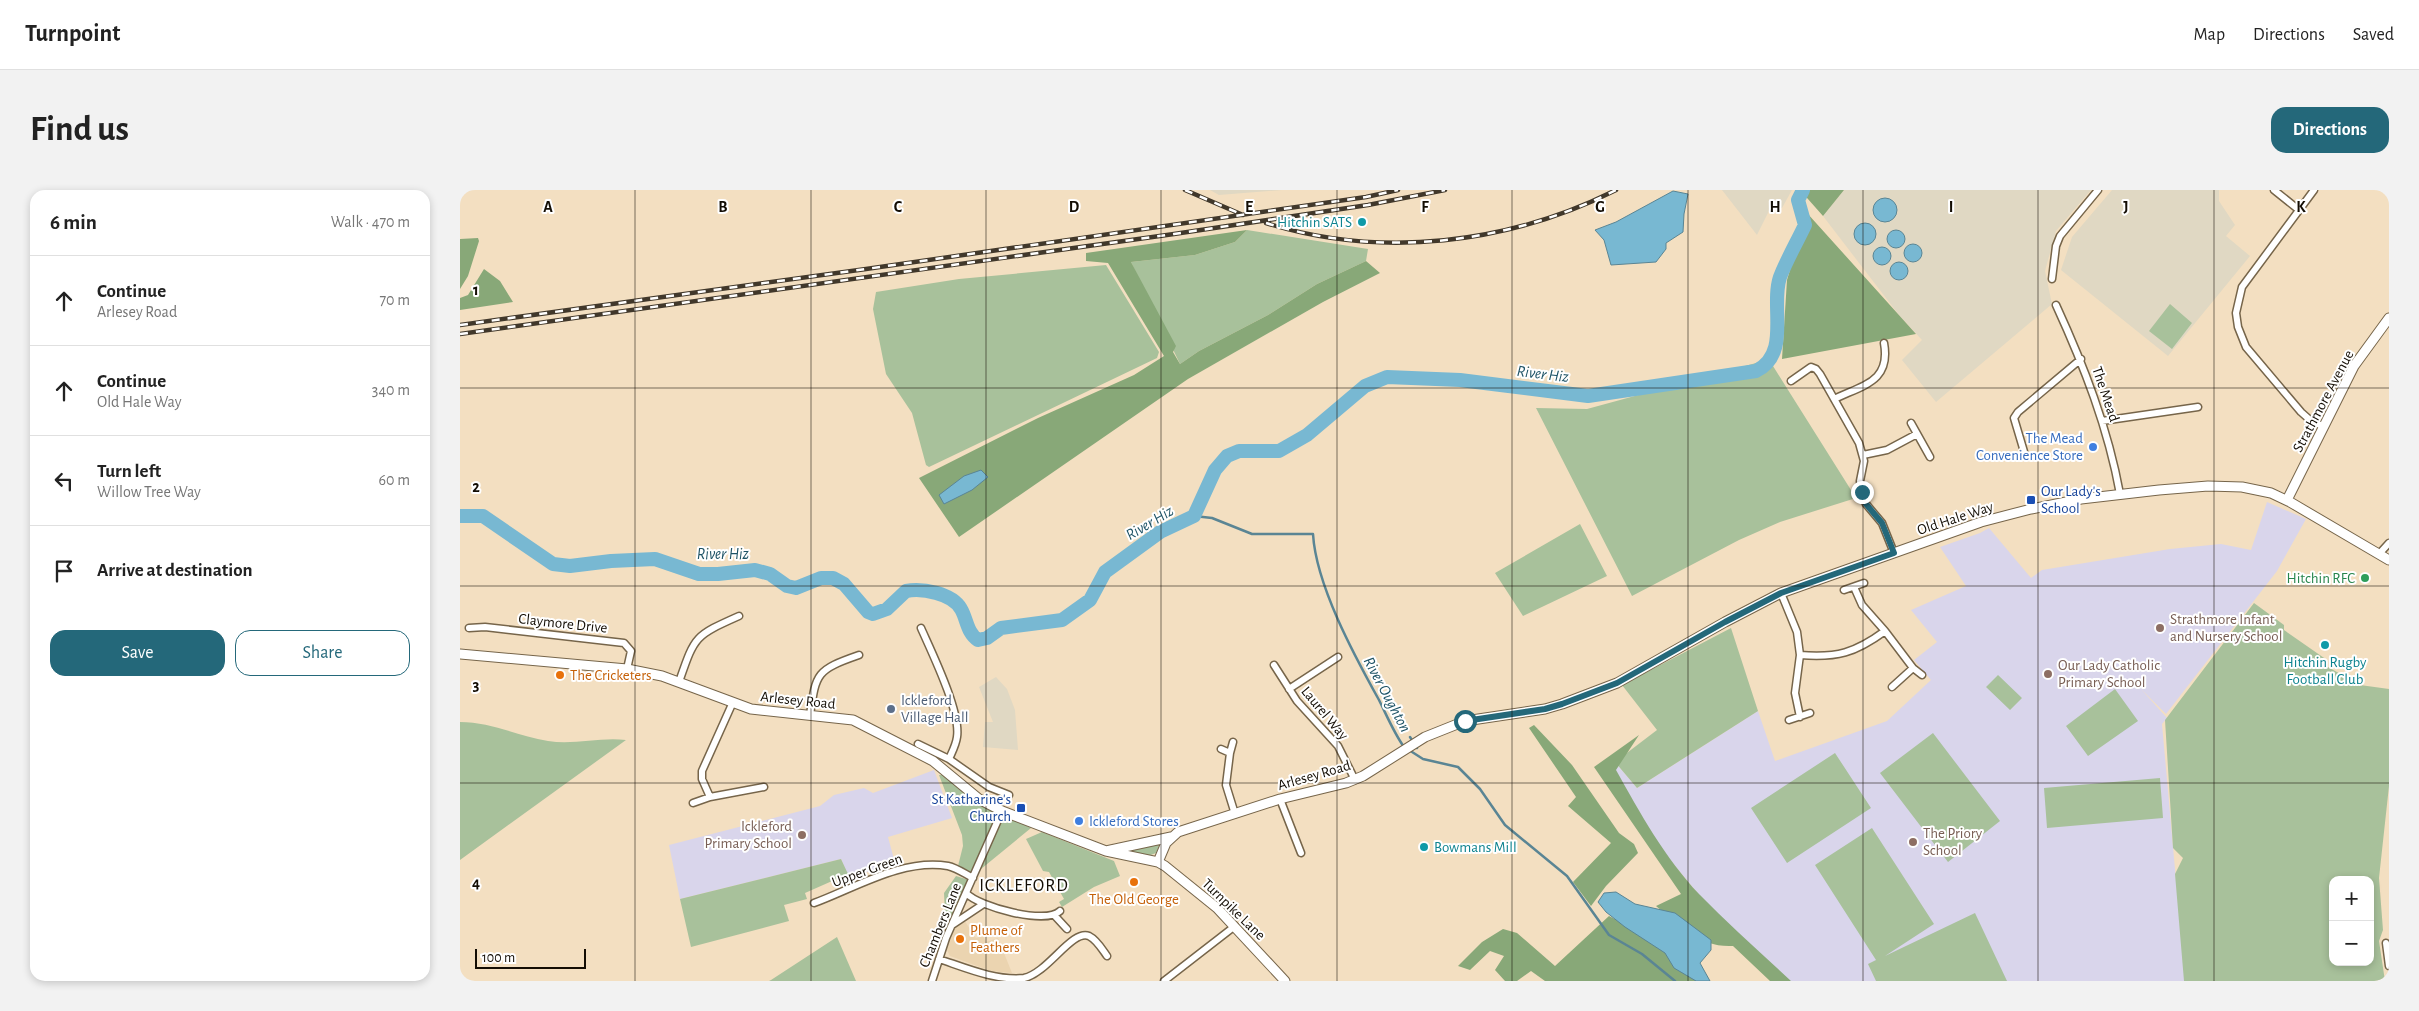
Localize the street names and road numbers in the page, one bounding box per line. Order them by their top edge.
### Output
street label: Strathmore Avenue [2290,348,2357,455]
street label: The Mead [2089,365,2122,424]
street label: Old Hale Way [1915,499,1996,538]
street label: Claymore Drive [518,611,608,636]
street label: Laurel Way [1298,684,1351,743]
street label: Arlesey Road [760,689,836,712]
street label: Arlesey Road [1276,758,1353,793]
street label: Upper Green [830,851,904,890]
street label: Turnpike Lane [1199,876,1268,943]
street label: Chambers Lane [917,881,964,970]

